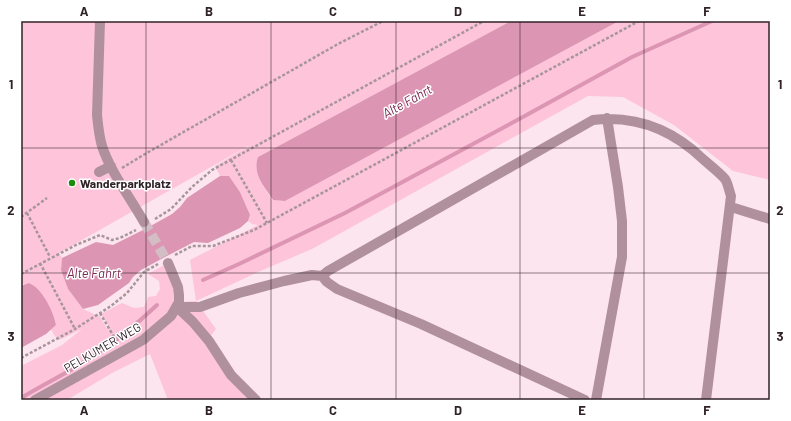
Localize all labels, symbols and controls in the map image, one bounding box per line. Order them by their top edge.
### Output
text: A [80,3,89,19]
text: B [205,3,213,19]
text: C [329,3,337,19]
text: D [454,3,462,19]
text: E [578,3,586,19]
text: F [703,3,711,19]
text: 1 [9,76,13,92]
text: 1 [778,76,782,92]
water label: Alte Fahrt [379,81,435,121]
place label: Wanderparkplatz [80,176,171,190]
marker: Wanderparkplatz [67,178,77,188]
text: 2 [7,202,15,218]
text: 2 [776,202,784,218]
water label: Alte Fahrt [67,265,121,281]
street label: PELKUMER WEG [61,319,143,375]
text: 3 [7,328,15,344]
text: 3 [776,328,784,344]
text: A [80,402,89,418]
text: B [205,402,213,418]
text: C [329,402,337,418]
text: D [454,402,462,418]
text: E [578,402,586,418]
text: F [703,402,711,418]

